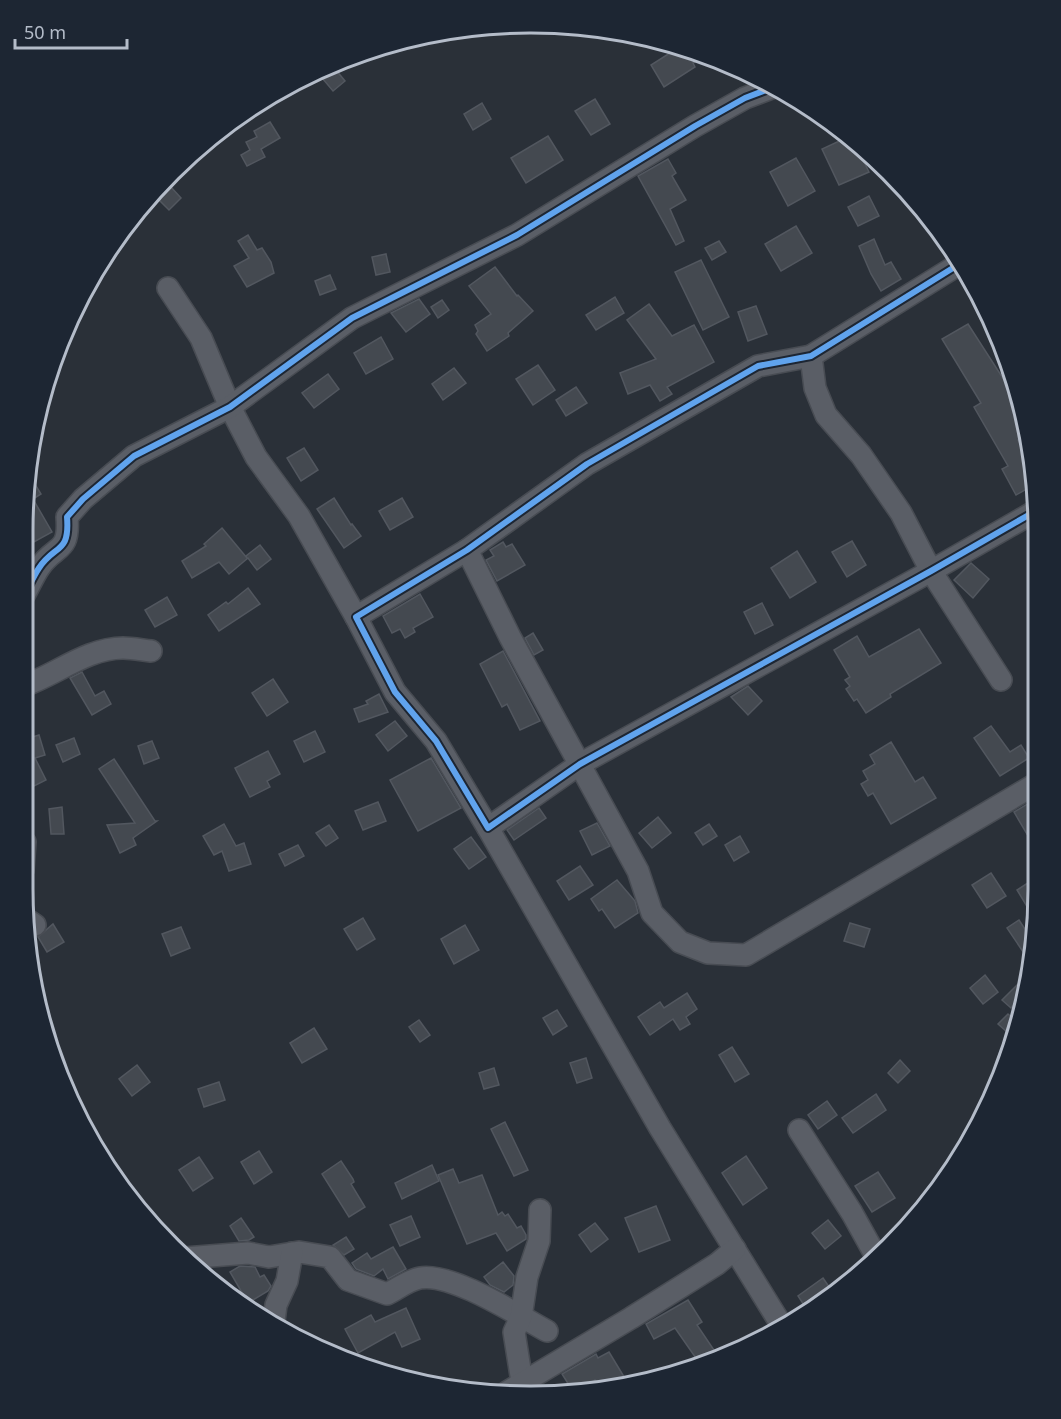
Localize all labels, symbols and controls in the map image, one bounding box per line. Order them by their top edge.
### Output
scale bar [15,12,128,50]
text: 50 m [24,20,66,44]

